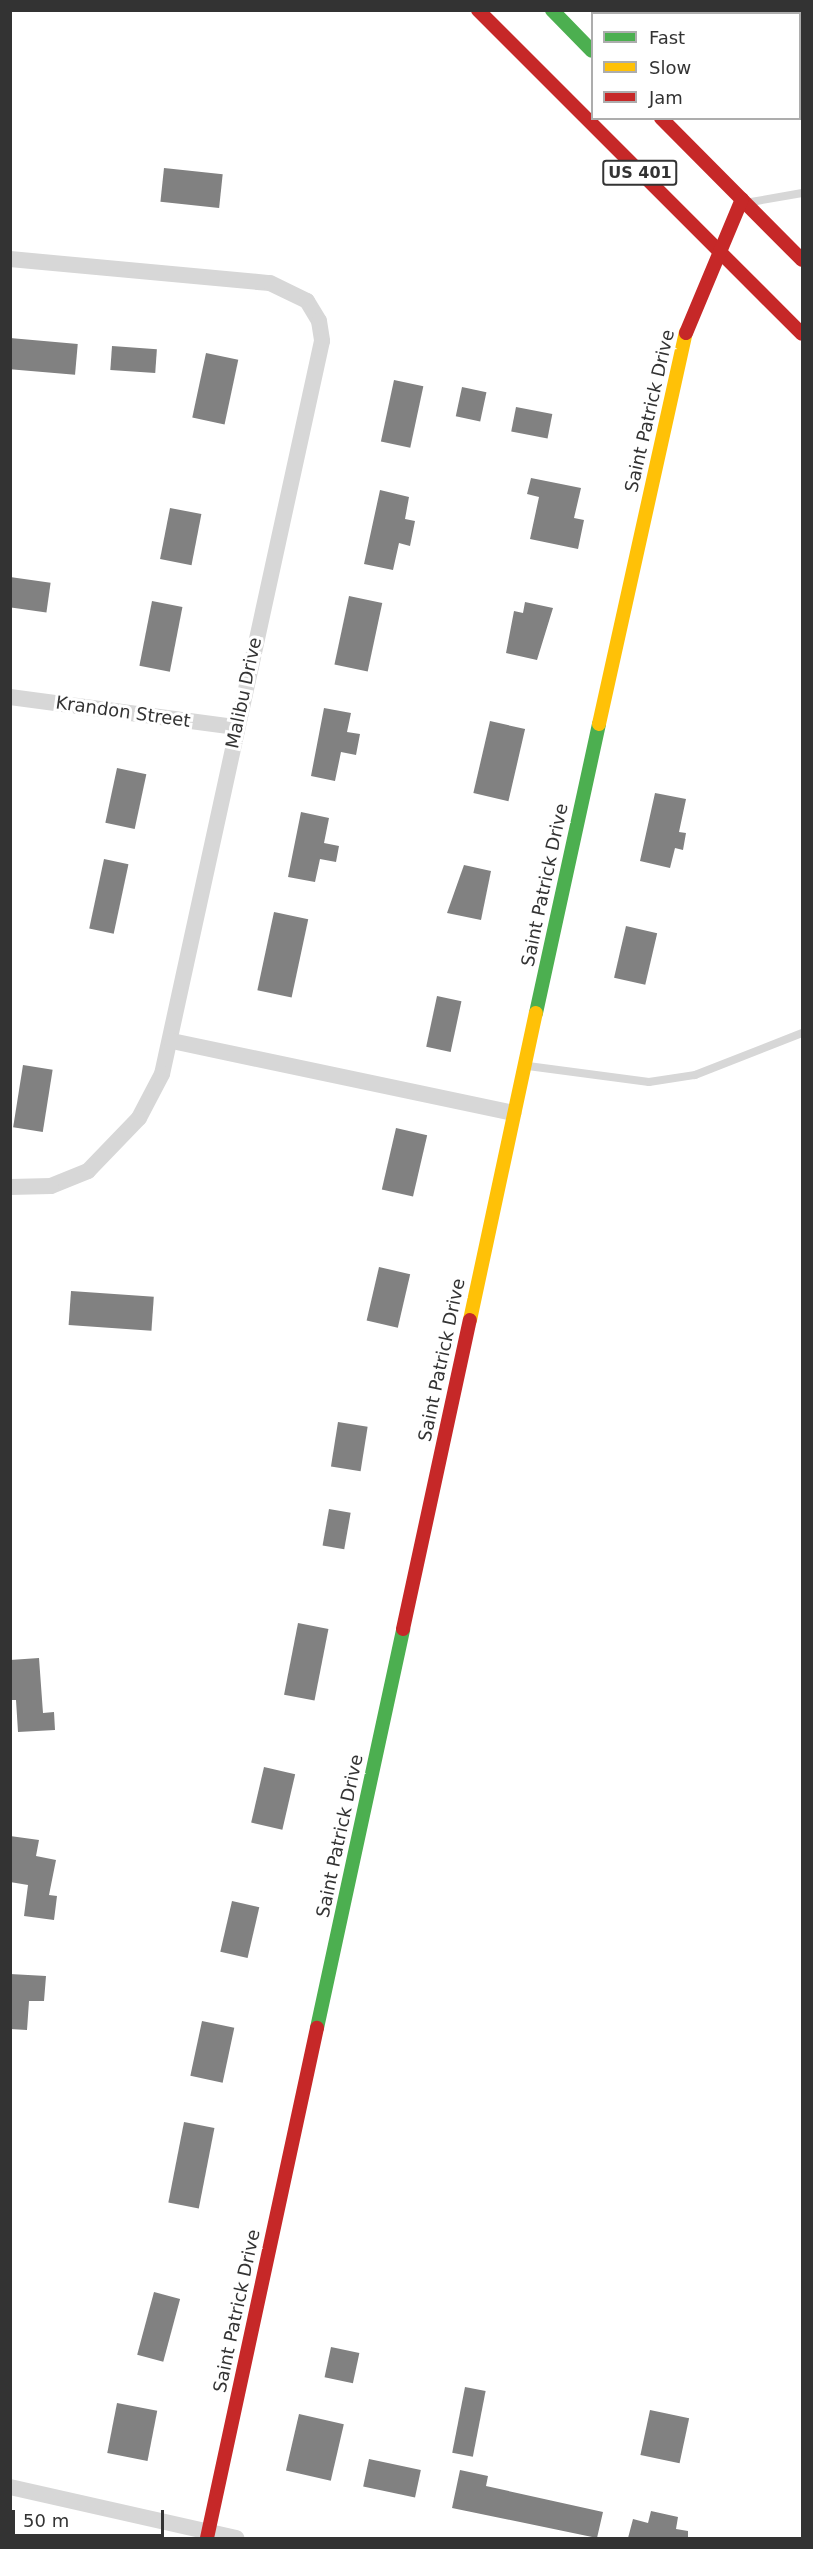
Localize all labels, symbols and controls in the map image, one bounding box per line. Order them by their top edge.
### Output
legend [591,12,801,120]
text: Fast [649,27,685,48]
text: Slow [649,57,691,78]
text: Jam [649,87,683,108]
road number: US 401 [601,160,679,186]
street label: Saint Patrick Drive [621,328,679,494]
street label: Malibu Drive [222,635,266,751]
street label: Krandon Street [54,692,192,732]
street label: Saint Patrick Drive [517,801,573,969]
street label: Saint Patrick Drive [414,1276,470,1444]
street label: Saint Patrick Drive [312,1752,368,1920]
street label: Saint Patrick Drive [209,2227,265,2395]
scale bar [15,2498,166,2536]
text: 50 m [23,2510,69,2531]

